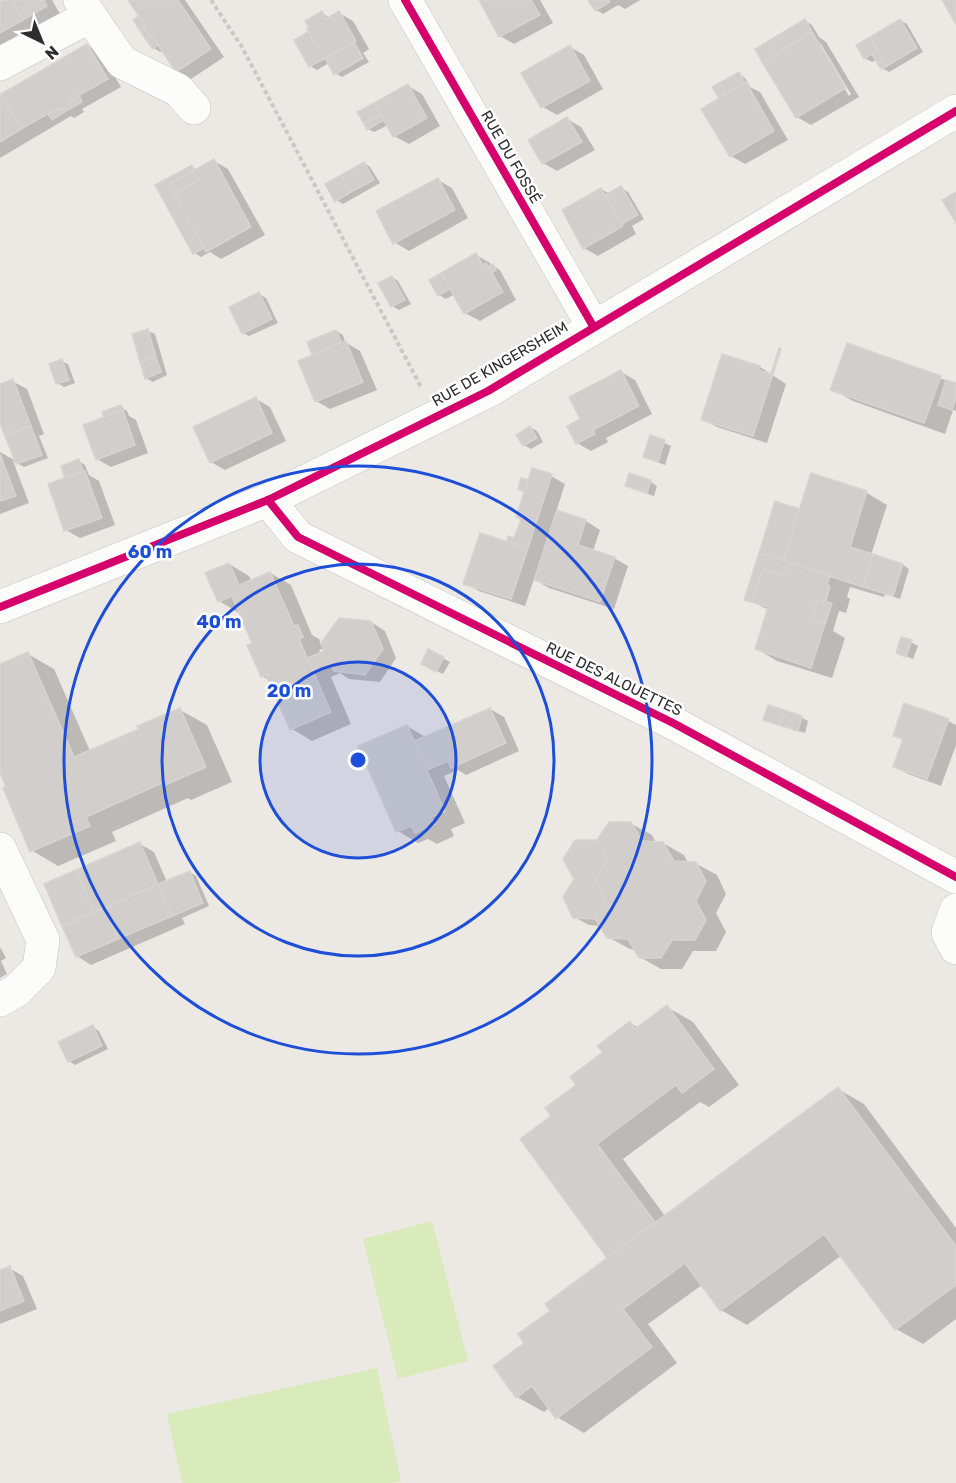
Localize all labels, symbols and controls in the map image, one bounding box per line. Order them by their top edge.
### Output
north arrow [12,12,72,72]
text: N [41,42,63,63]
street label: RUE DU FOSSÉ [477,107,545,207]
street label: RUE DE KINGERSHEIM [429,318,571,410]
text: 60 m [128,541,172,563]
text: 40 m [197,611,241,633]
street label: RUE DES ALOUETTES [543,638,685,720]
text: 20 m [267,680,311,702]
centre of rings [348,750,368,770]

